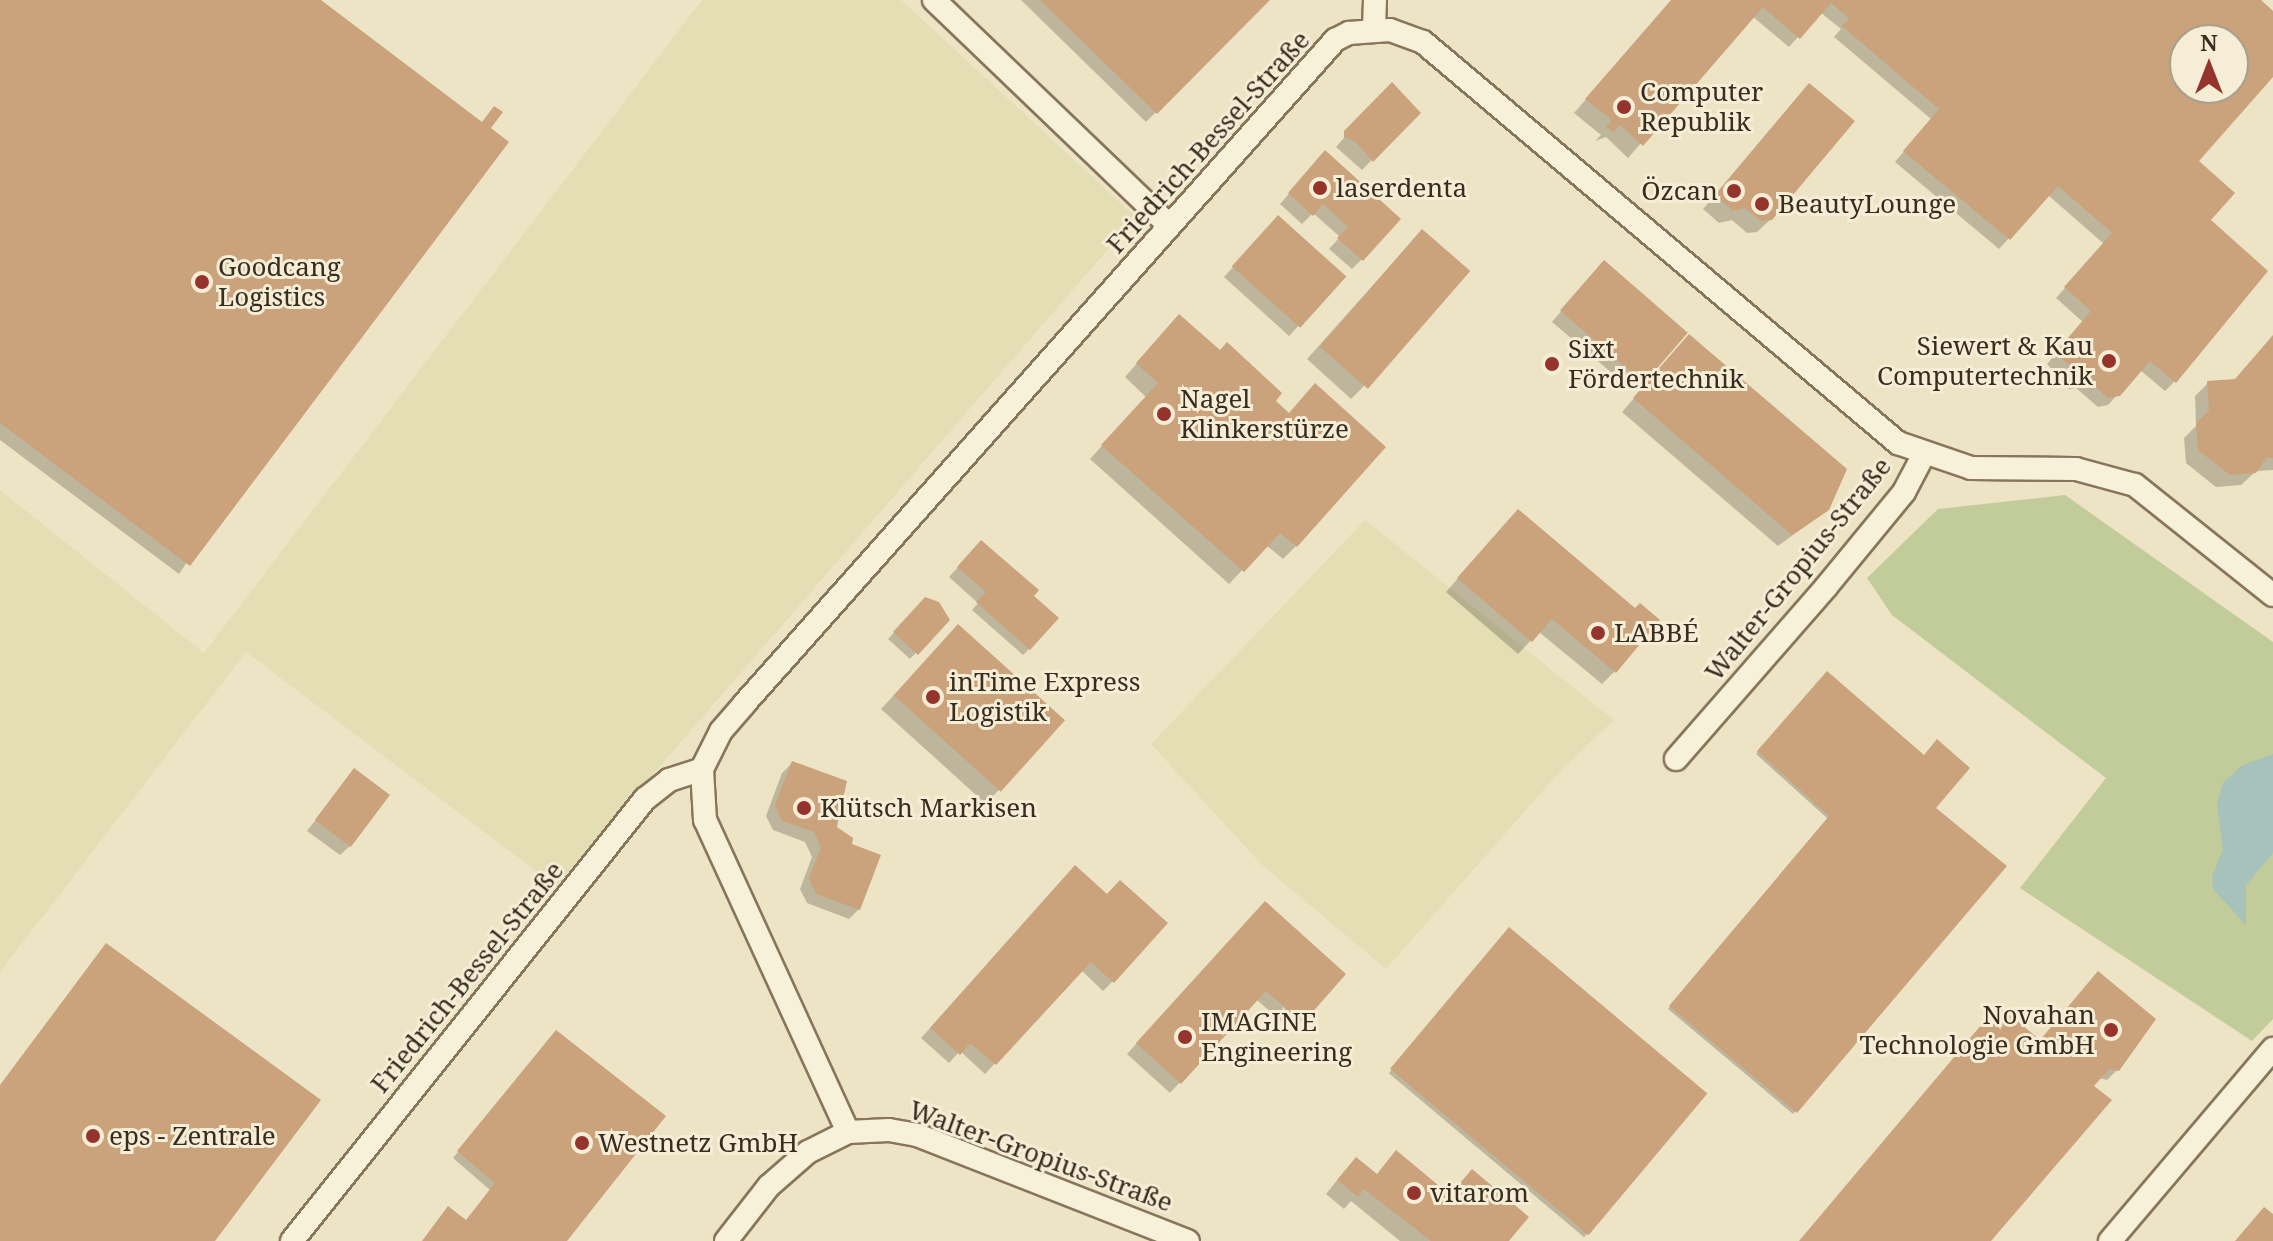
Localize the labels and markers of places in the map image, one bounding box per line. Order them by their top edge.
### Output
place label: Computer Republik [1640,76,1763,138]
marker: Computer Republik [1615,98,1633,116]
place label: laserdenta [1336,172,1467,204]
place label: Özcan [1641,175,1718,207]
marker: laserdenta [1311,179,1329,197]
marker: Özcan [1725,182,1743,200]
place label: BeautyLounge [1778,188,1956,220]
marker: BeautyLounge [1753,195,1771,213]
place label: Goodcang Logistics [218,251,341,312]
marker: Goodcang Logistics [193,273,211,291]
place label: Siewert & Kau Computertechnik [1877,330,2093,392]
place label: Sixt Fördertechnik [1568,333,1744,394]
marker: Siewert & Kau Computertechnik [2100,352,2118,370]
marker: Sixt Fördertechnik [1543,355,1561,373]
place label: Nagel Klinkerstürze [1180,383,1349,444]
marker: Nagel Klinkerstürze [1155,405,1173,423]
place label: LABBÉ [1614,617,1699,649]
marker: LABBÉ [1589,624,1607,642]
place label: inTime Express Logistik [949,666,1140,728]
marker: inTime Express Logistik [924,688,942,706]
place label: Klütsch Markisen [820,792,1037,824]
marker: Klütsch Markisen [795,799,813,817]
place label: Novahan Technologie GmbH [1860,999,2095,1060]
place label: IMAGINE Engineering [1201,1006,1352,1068]
marker: Novahan Technologie GmbH [2102,1021,2120,1039]
marker: IMAGINE Engineering [1176,1028,1194,1046]
place label: eps - Zentrale [109,1120,276,1152]
marker: eps - Zentrale [84,1127,102,1145]
place label: Westnetz GmbH [598,1127,798,1159]
marker: Westnetz GmbH [573,1134,591,1152]
place label: vitarom [1430,1177,1529,1209]
marker: vitarom [1405,1184,1423,1202]

